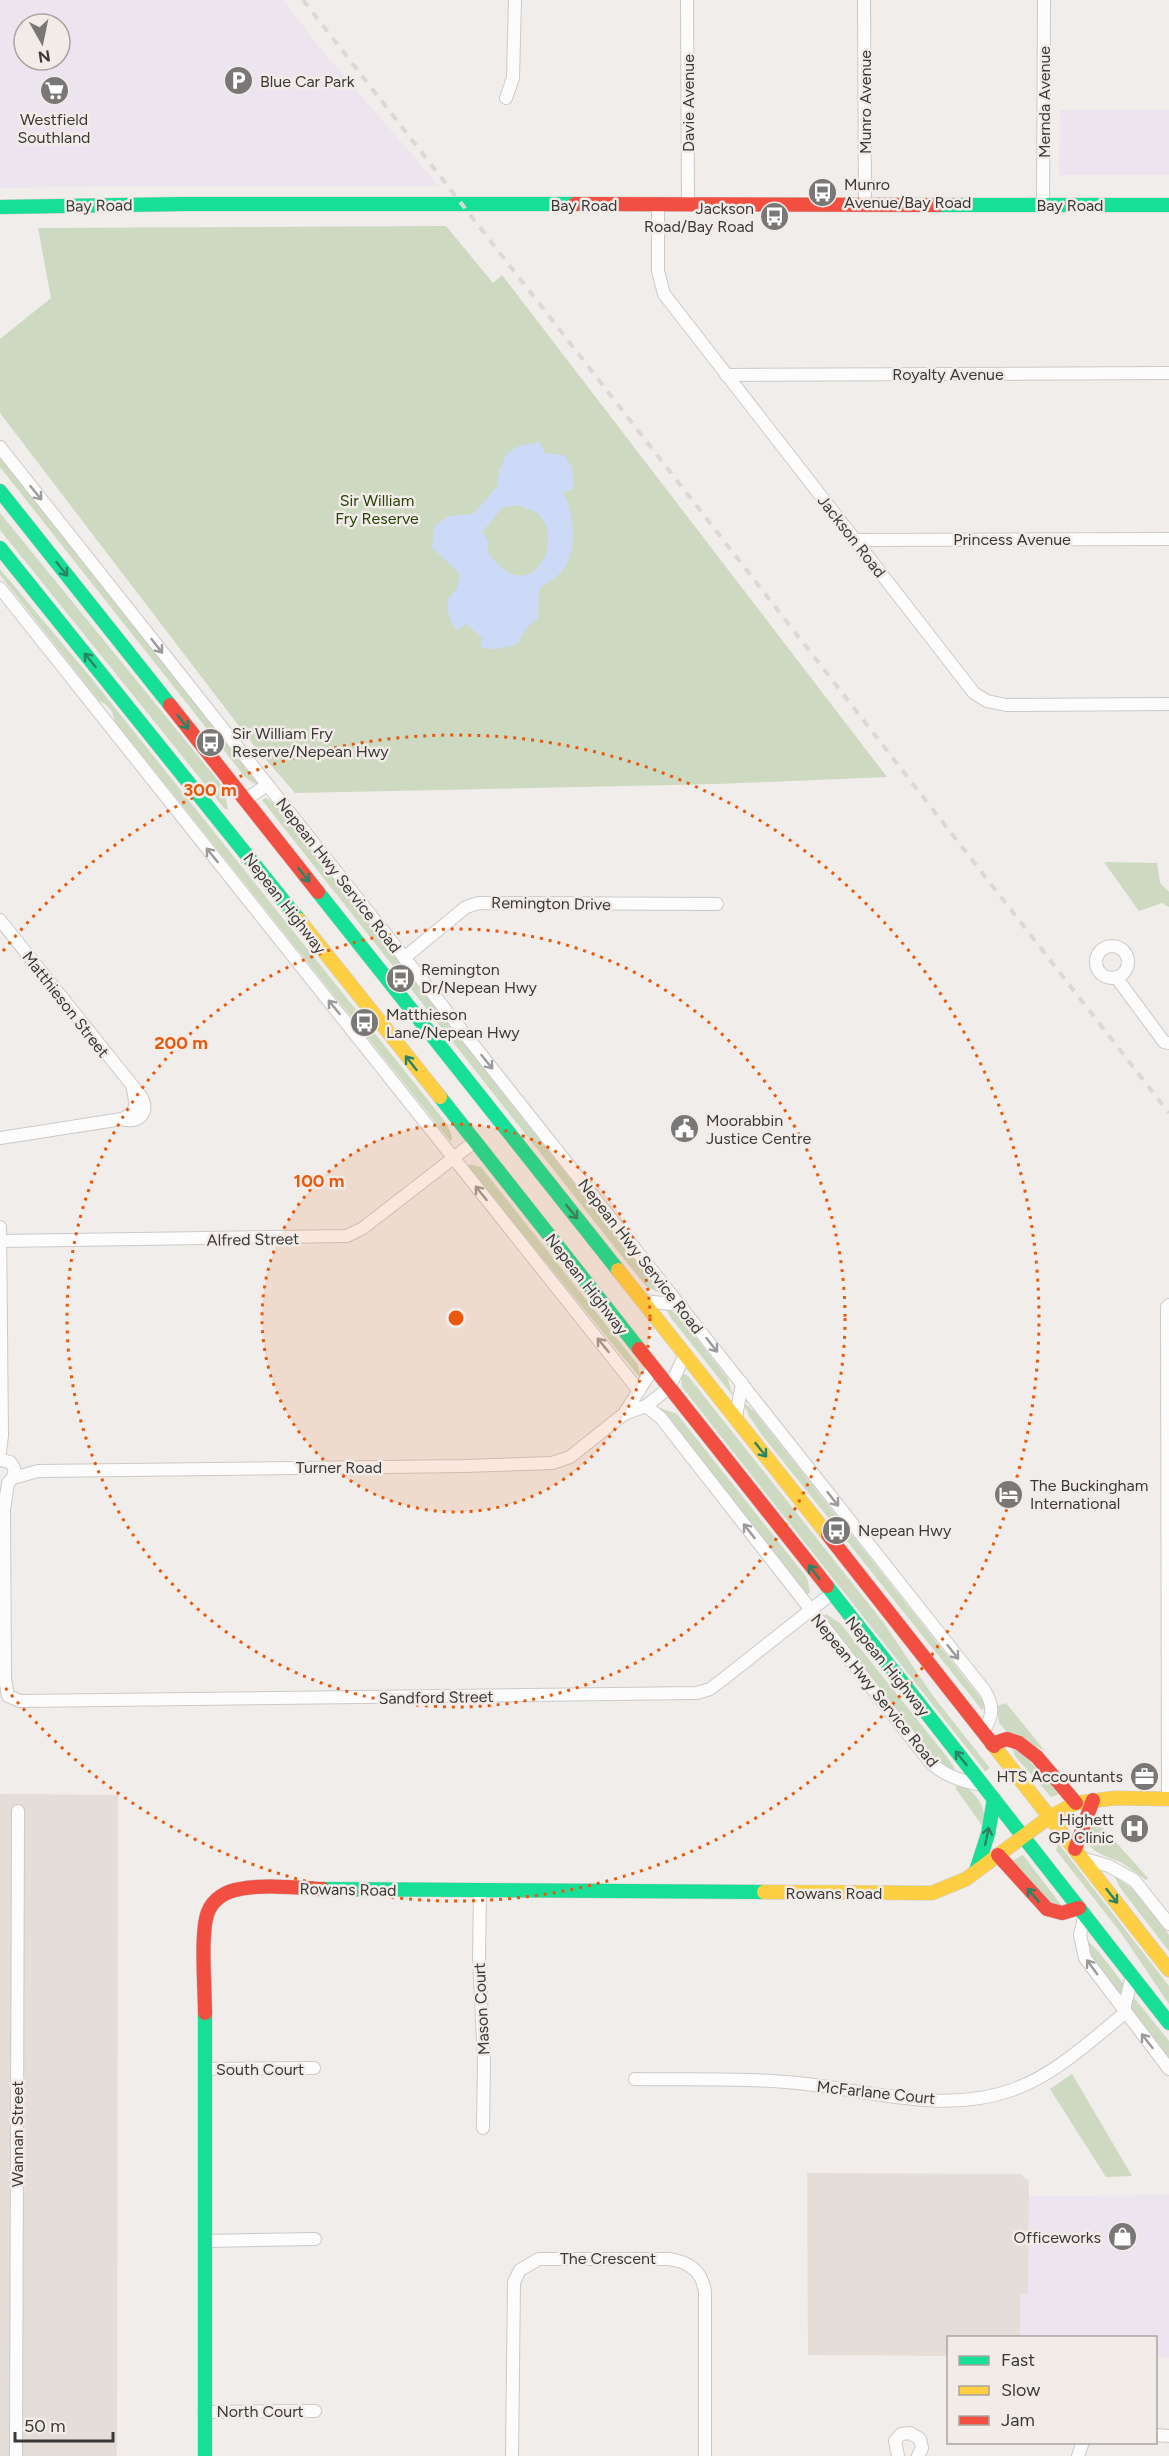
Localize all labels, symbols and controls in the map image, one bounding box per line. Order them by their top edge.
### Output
north arrow [12,12,72,72]
text: N [37,46,52,67]
street label: Mernda Avenue [1035,46,1054,158]
street label: Munro Avenue [856,50,875,154]
street label: Davie Avenue [679,54,698,152]
parking icon: Blue Car Park [223,65,255,97]
place label: Blue Car Park [260,72,355,91]
supermarket icon: Westfield Southland [38,75,70,107]
place label: Westfield Southland [18,110,91,147]
place label: Munro Avenue/Bay Road [844,175,971,212]
bus stop icon: Munro Avenue/Bay Road [807,177,839,209]
street label: Bay Road [65,195,133,216]
street label: Bay Road [550,196,618,215]
street label: Bay Road [1036,196,1104,215]
place label: Jackson Road/Bay Road [644,199,754,236]
bus stop icon: Jackson Road/Bay Road [759,201,791,233]
street label: Royalty Avenue [892,365,1004,384]
one-way arrow [29,485,42,501]
park label: Sir William Fry Reserve [335,491,419,528]
street label: Jackson Road [814,491,890,581]
street label: Princess Avenue [953,530,1071,549]
one-way arrow [56,561,69,577]
one-way arrow [151,637,164,653]
one-way arrow [84,653,97,669]
one-way arrow [177,714,190,730]
place label: Sir William Fry Reserve/Nepean Hwy [232,724,389,761]
bus stop icon: Sir William Fry Reserve/Nepean Hwy [195,726,227,758]
text: 300 m [183,779,237,801]
street label: Nepean Hwy Service Road [272,794,405,957]
one-way arrow [206,847,219,863]
street label: Nepean Highway [239,849,330,958]
one-way arrow [298,867,311,883]
street label: Remington Drive [491,893,611,914]
street label: Matthieson Street [18,947,113,1061]
place label: Remington Dr/Nepean Hwy [421,960,538,997]
bus stop icon: Remington Dr/Nepean Hwy [384,962,416,994]
one-way arrow [327,1000,340,1016]
place label: Matthieson Lane/Nepean Hwy [386,1005,520,1042]
bus stop icon: Matthieson Lane/Nepean Hwy [349,1007,381,1039]
text: 200 m [154,1032,208,1054]
one-way arrow [481,1054,494,1070]
one-way arrow [405,1055,418,1071]
place label: Moorabbin Justice Centre [706,1111,811,1148]
public building icon: Moorabbin Justice Centre [669,1113,701,1145]
text: 100 m [294,1170,344,1192]
street label: Nepean Hwy Service Road [574,1175,707,1338]
one-way arrow [475,1185,488,1201]
one-way arrow [565,1204,578,1220]
street label: Alfred Street [207,1229,299,1250]
street label: Nepean Highway [541,1230,632,1339]
centre of rings [446,1308,466,1328]
one-way arrow [706,1337,719,1353]
one-way arrow [596,1338,609,1354]
one-way arrow [755,1442,768,1458]
street label: Turner Road [296,1458,382,1477]
place label: The Buckingham International [1030,1476,1148,1513]
hotel icon: The Buckingham International [993,1478,1025,1510]
one-way arrow [826,1490,839,1506]
bus stop icon: Nepean Hwy [821,1514,853,1546]
place label: Nepean Hwy [858,1521,952,1540]
one-way arrow [742,1523,755,1539]
one-way arrow [807,1565,820,1581]
street label: Nepean Hwy Service Road [807,1610,942,1771]
street label: Nepean Highway [841,1613,934,1721]
one-way arrow [947,1644,960,1660]
street label: Sandford Street [378,1687,494,1708]
one-way arrow [955,1750,968,1766]
office icon: HTS Accountants [1128,1760,1160,1792]
place label: HTS Accountants [997,1767,1123,1786]
place label: Highett GP Clinic [1049,1810,1114,1847]
hospital icon: Highett GP Clinic [1119,1812,1151,1844]
one-way arrow [982,1826,993,1846]
street label: Rowans Road [299,1879,397,1900]
street label: Rowans Road [786,1884,882,1903]
one-way arrow [1027,1887,1040,1903]
one-way arrow [1105,1888,1118,1904]
one-way arrow [1086,1960,1098,1976]
street label: Mason Court [470,1962,493,2056]
one-way arrow [1140,2033,1153,2049]
street label: South Court [216,2060,304,2079]
street label: McFarlane Court [816,2077,936,2108]
street label: Wannan Street [8,2081,27,2187]
shop icon: Officeworks [1106,2221,1138,2253]
place label: Officeworks [1014,2228,1101,2247]
street label: The Crescent [560,2249,656,2268]
legend [947,2336,1157,2444]
text: Fast [1001,2349,1035,2371]
text: Slow [1001,2379,1040,2401]
street label: North Court [216,2402,304,2421]
scale bar [15,2405,112,2443]
text: Jam [1001,2409,1035,2431]
text: 50 m [24,2415,66,2437]

